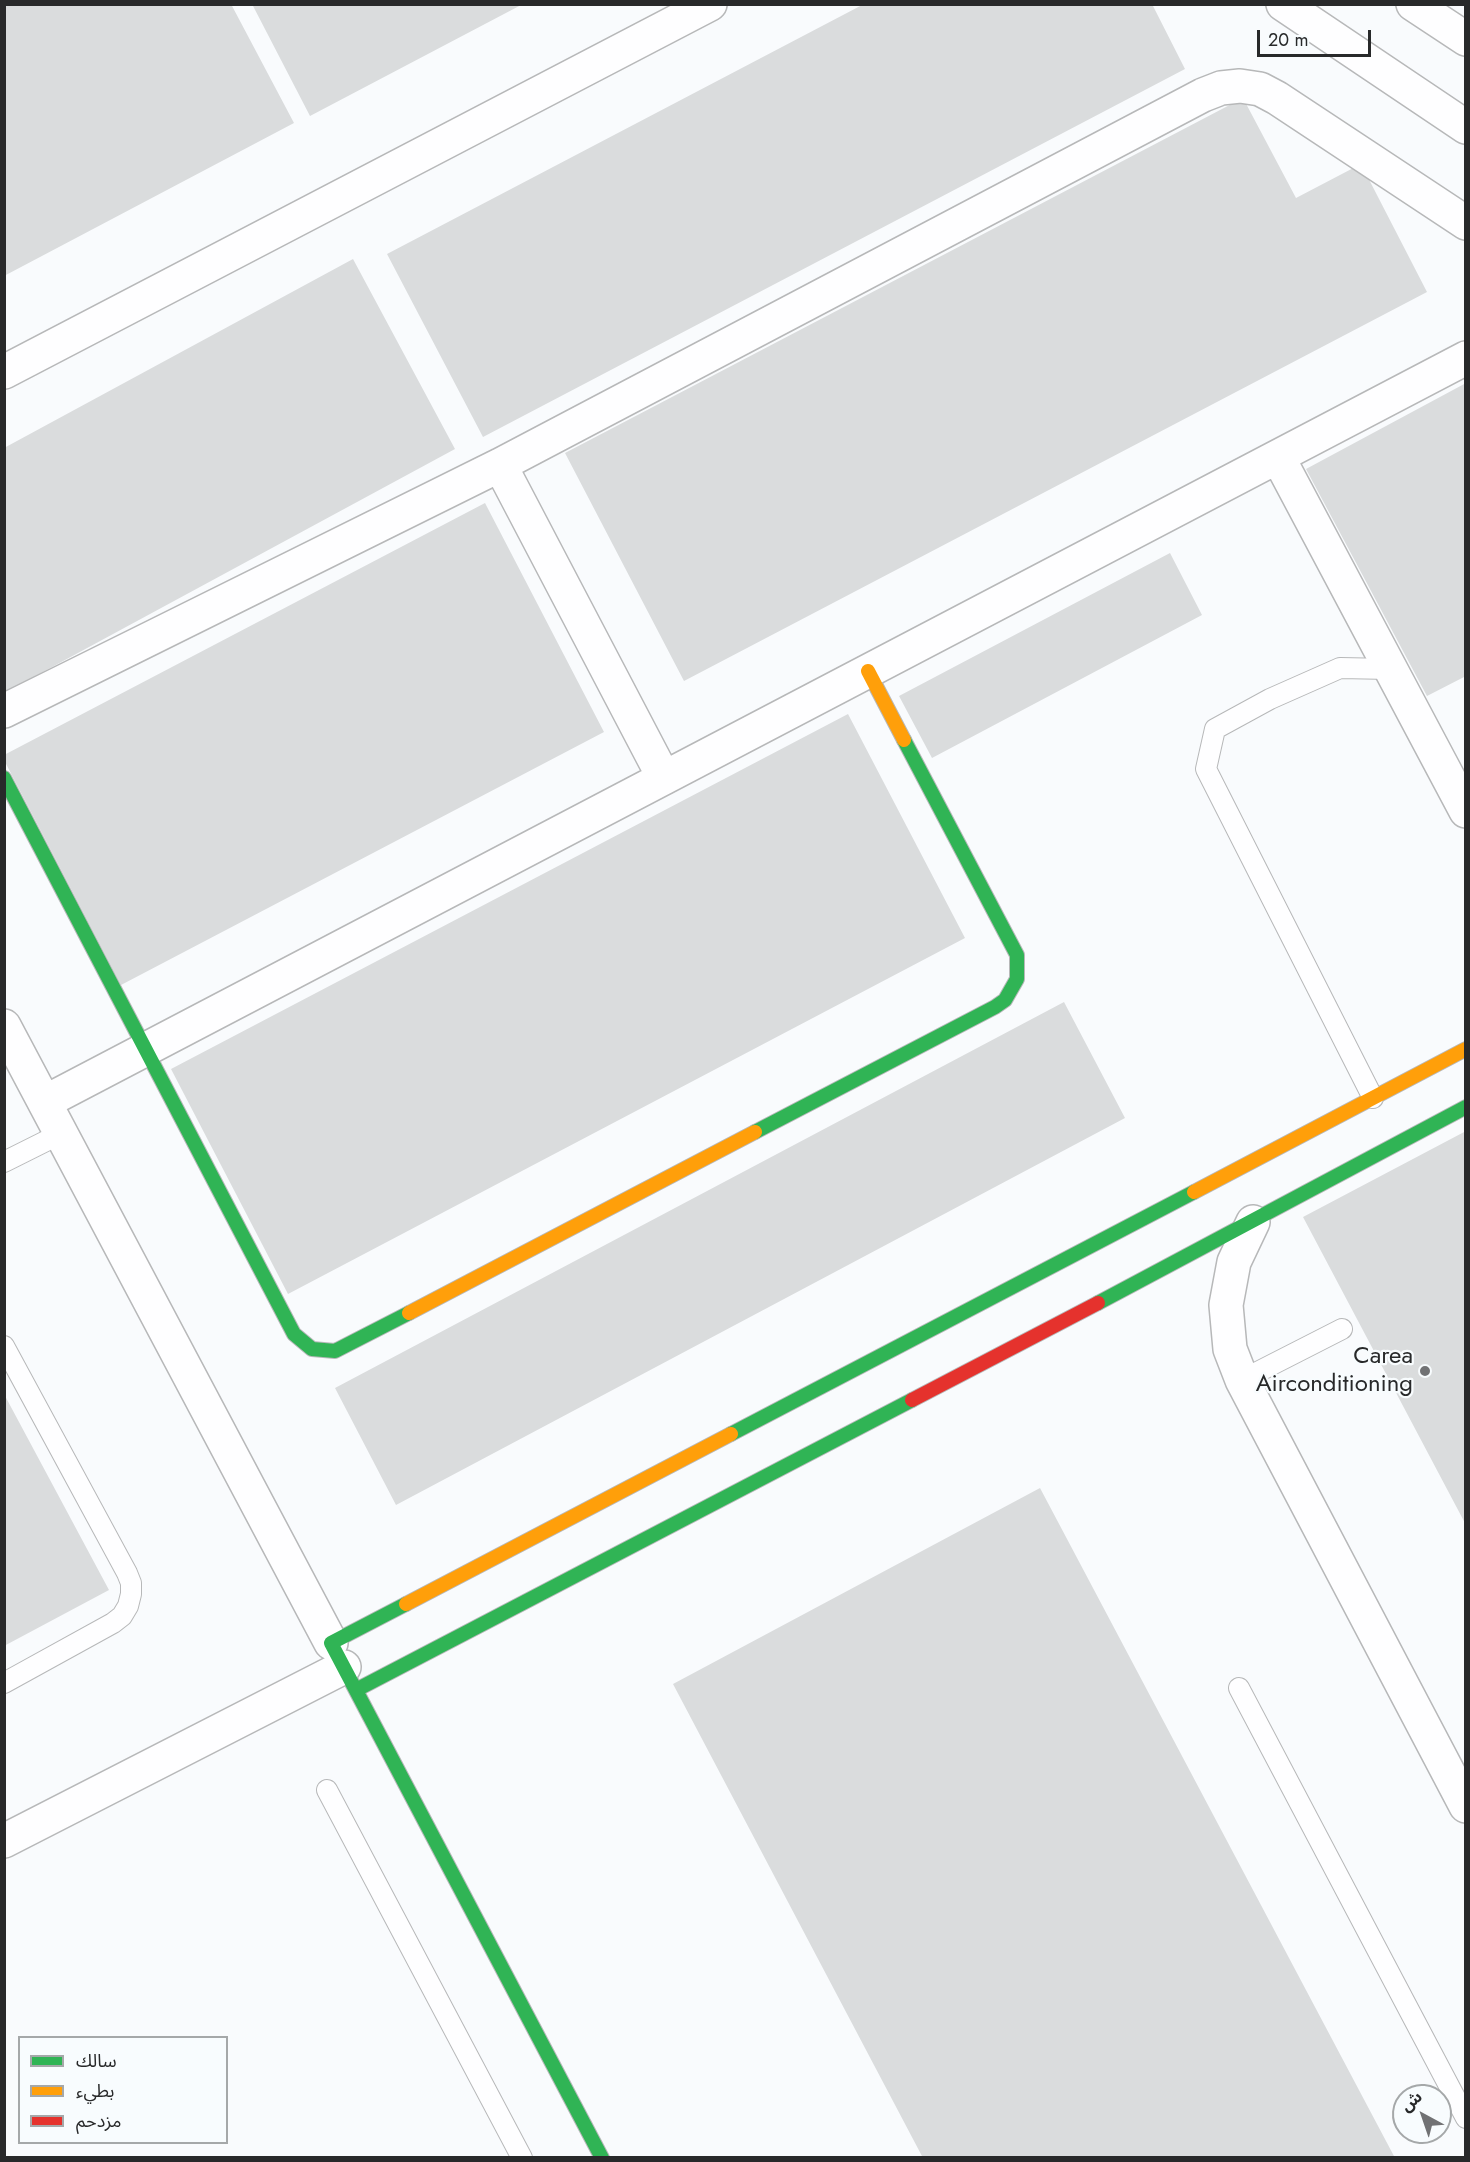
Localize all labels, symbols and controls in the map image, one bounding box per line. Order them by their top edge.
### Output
scale bar [1260,18,1374,56]
text: 20 m [1268,27,1308,53]
place label: Carea Airconditioning [1256,1343,1413,1399]
marker: Carea Airconditioning [1418,1364,1432,1378]
legend [18,2036,228,2144]
text: سالك [76,2048,117,2074]
text: بطيء [76,2078,114,2104]
north arrow [1392,2084,1452,2144]
text: ش [1396,2086,1427,2117]
text: مزدحم [76,2108,121,2134]

